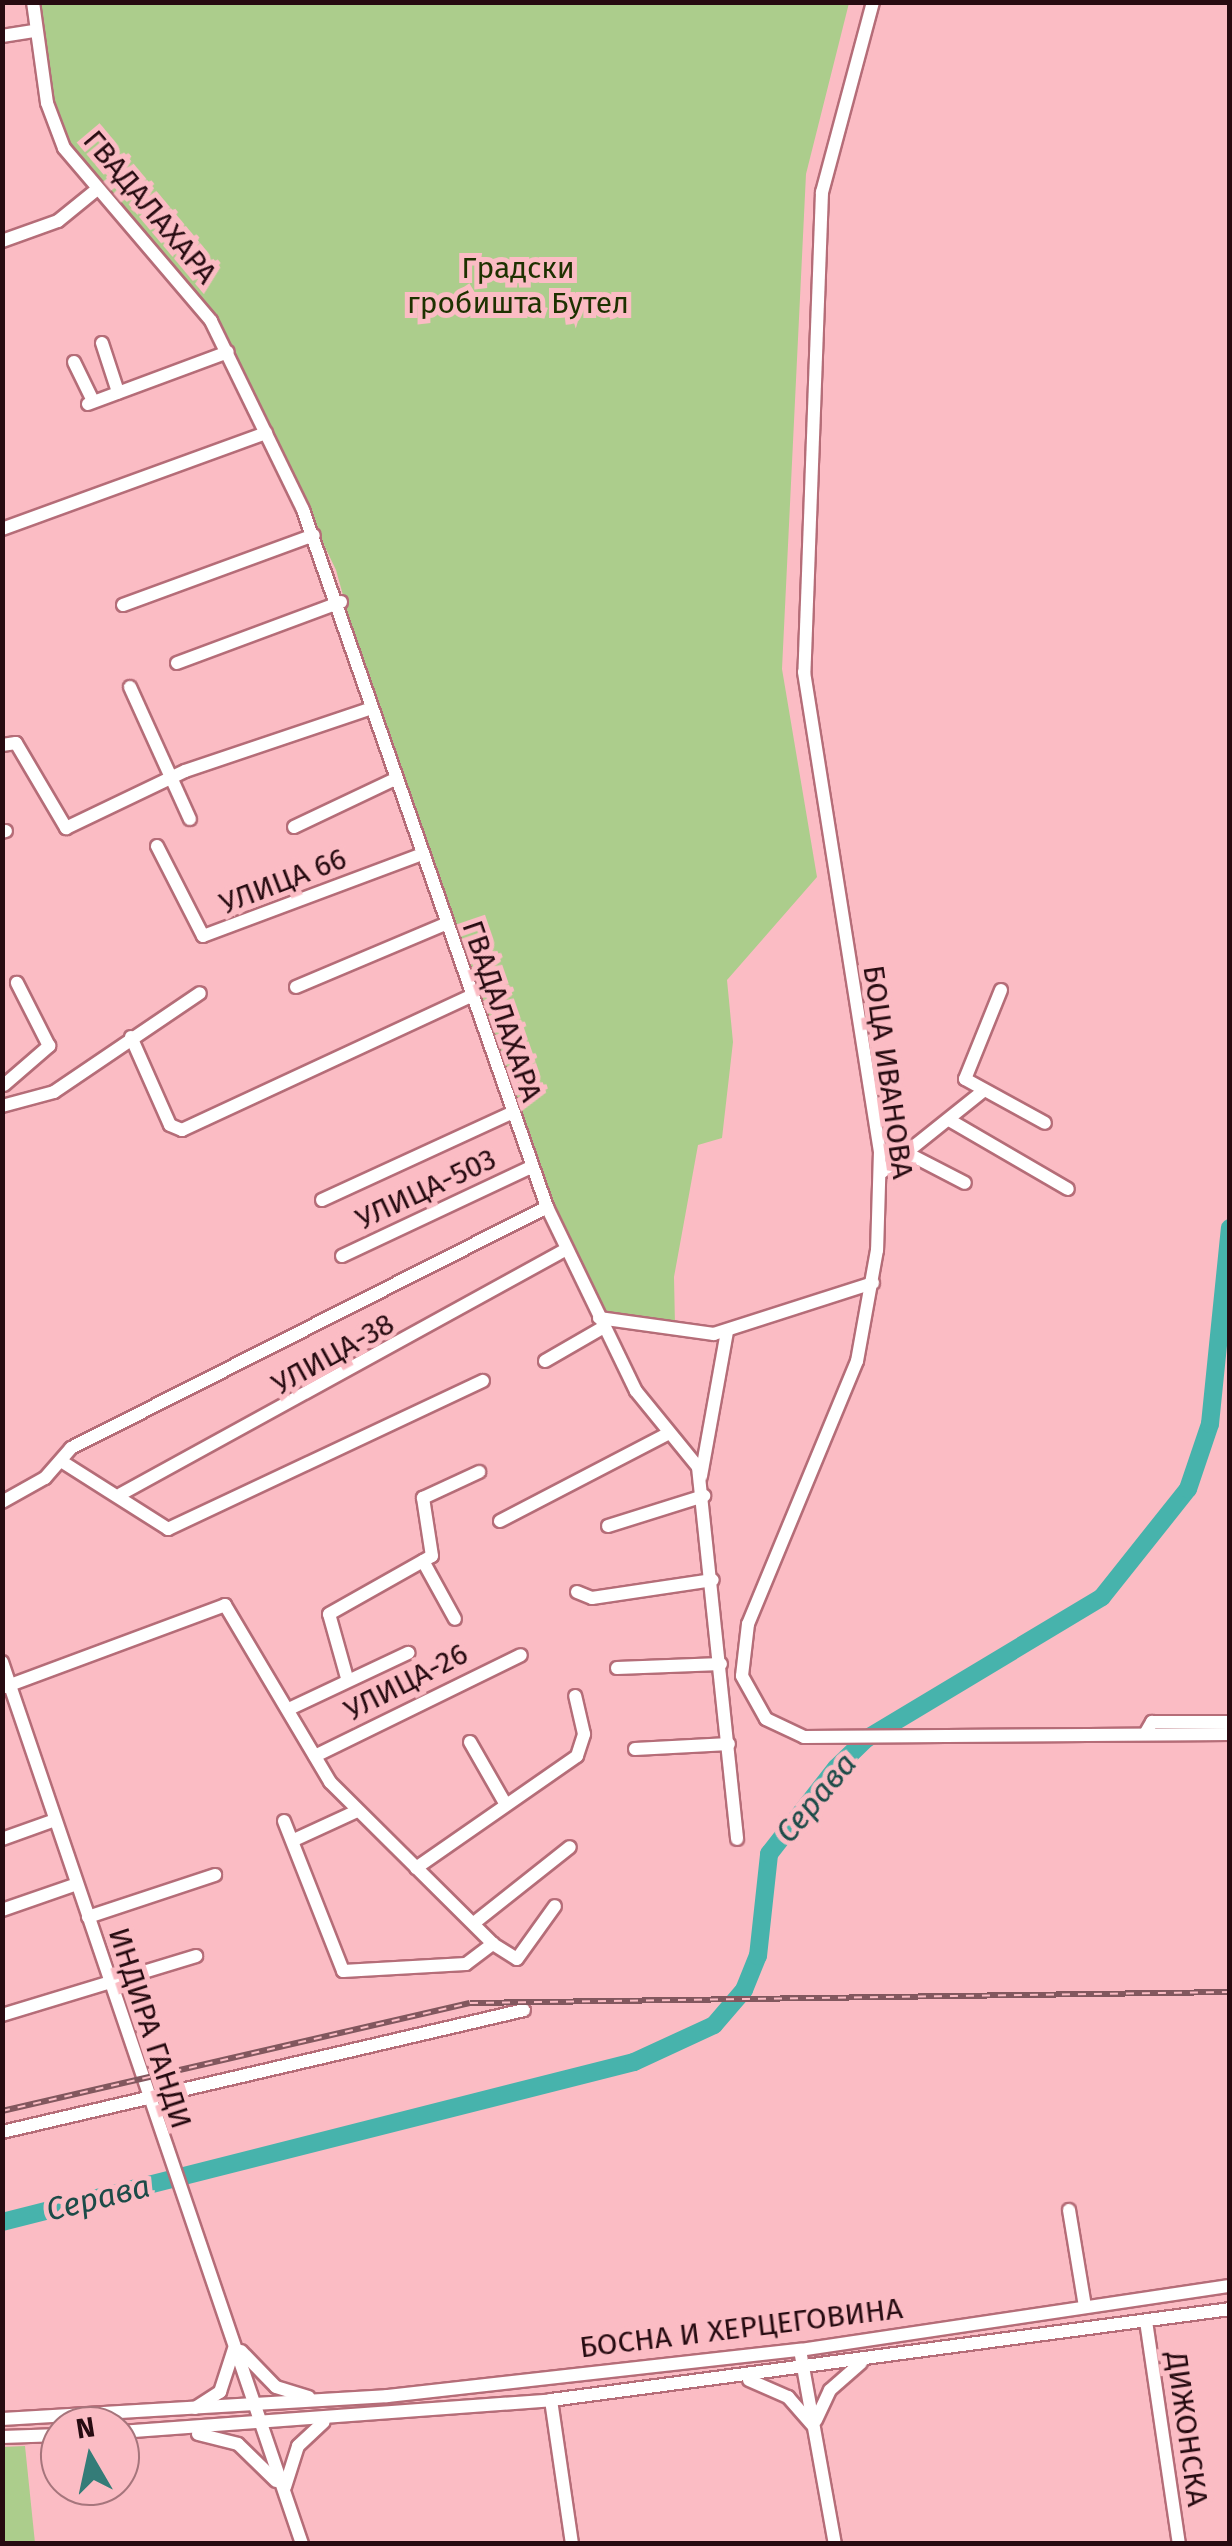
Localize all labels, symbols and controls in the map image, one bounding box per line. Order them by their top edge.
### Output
street label: ГВАДАЛАХАРА [75,123,225,291]
park label: Градски гробишта Бутел [407,250,629,320]
street label: УЛИЦА 66 [215,840,351,922]
street label: ГВАДАЛАХАРА [454,916,550,1106]
street label: БОЦА ИВАНОВА [855,963,921,1181]
street label: УЛИЦА-503 [350,1141,502,1237]
street label: УЛИЦА-38 [265,1306,401,1402]
street label: УЛИЦА-26 [338,1636,474,1728]
water label: Серава [767,1745,865,1851]
street label: ИНДИРА ГАНДИ [101,1923,199,2133]
water label: Серава [42,2167,154,2229]
street label: БОСНА И ХЕРЦЕГОВИНА [577,2290,905,2366]
street label: ДИЖОНСКА [1158,2349,1216,2509]
north arrow [40,2406,140,2506]
text: N [74,2410,97,2446]

